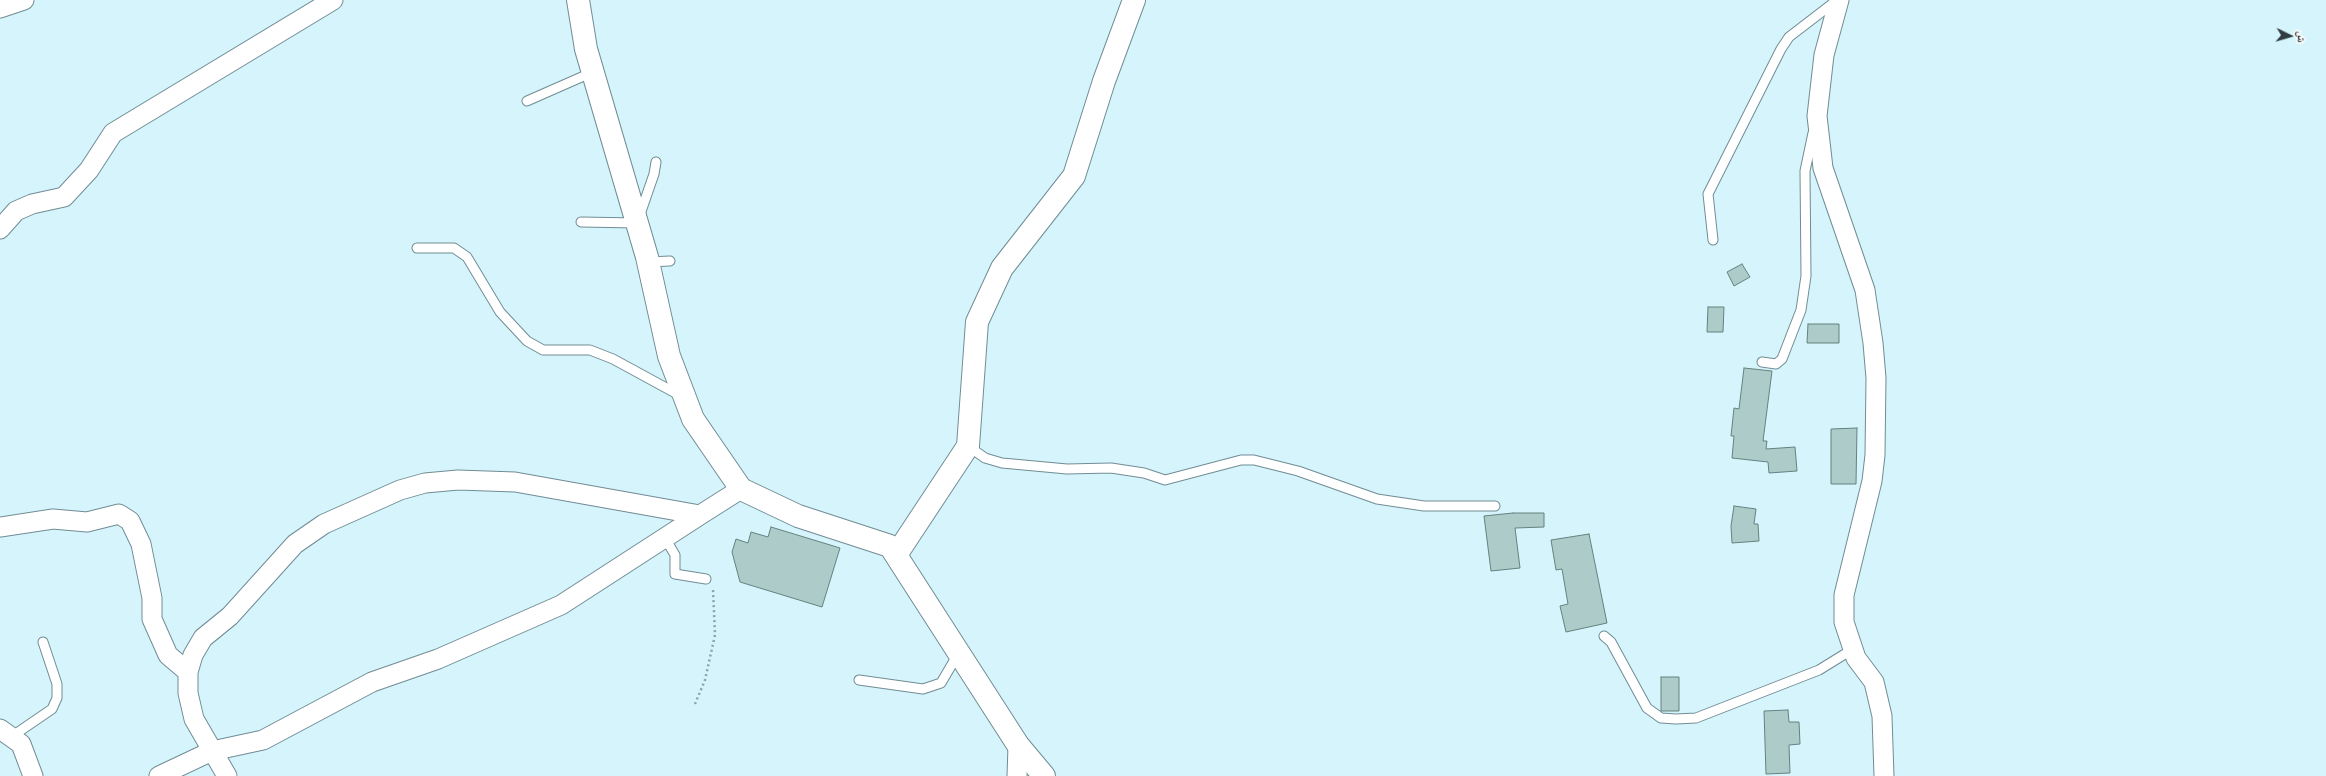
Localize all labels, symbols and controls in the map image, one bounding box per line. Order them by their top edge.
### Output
north arrow [2270,16,2310,56]
text: ش [2293,31,2310,44]

